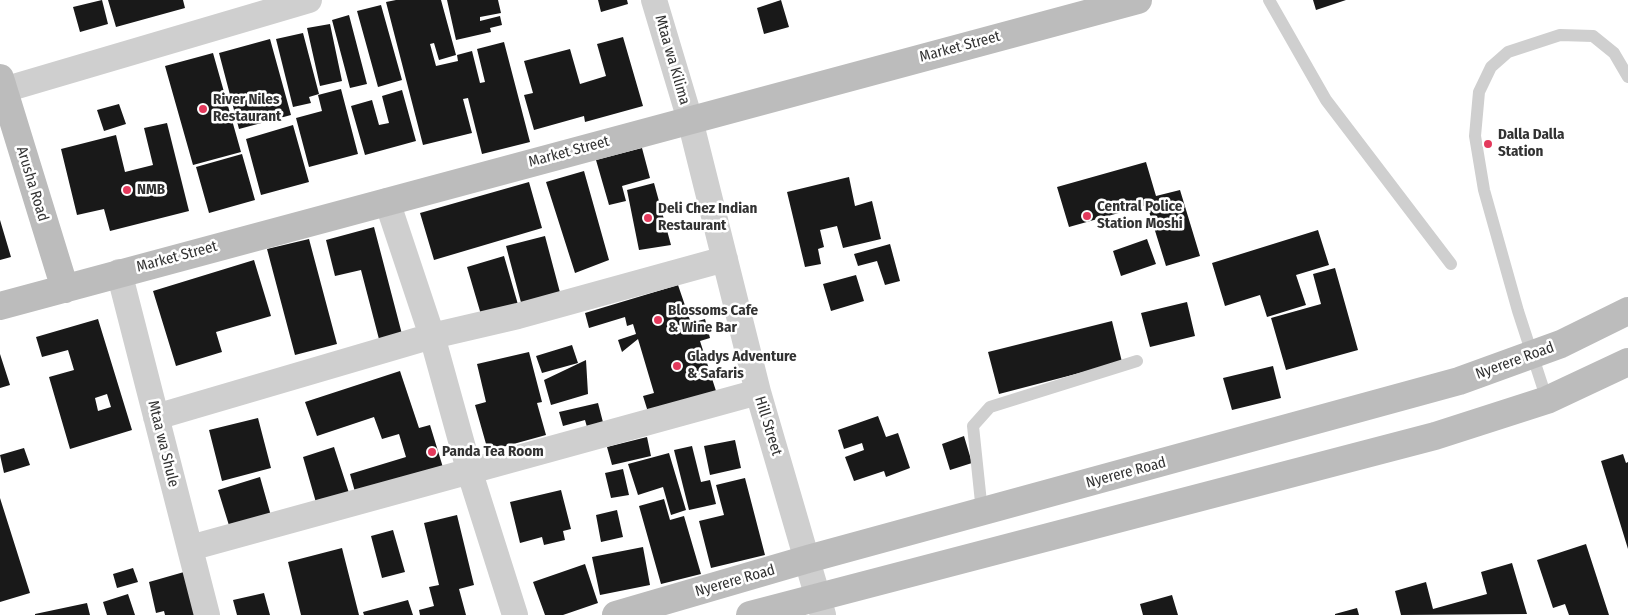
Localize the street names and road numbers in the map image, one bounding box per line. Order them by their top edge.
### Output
street label: Mtaa wa Kilima [651,13,693,107]
street label: Market Street [918,28,1002,66]
street label: Market Street [527,133,611,171]
street label: Arusha Road [12,144,52,224]
street label: Market Street [135,238,219,276]
street label: Nyerere Road [1473,338,1557,384]
street label: Hill Street [750,394,786,458]
street label: Mtaa wa Shule [144,399,182,489]
street label: Nyerere Road [1084,454,1168,492]
street label: Nyerere Road [693,561,777,601]

